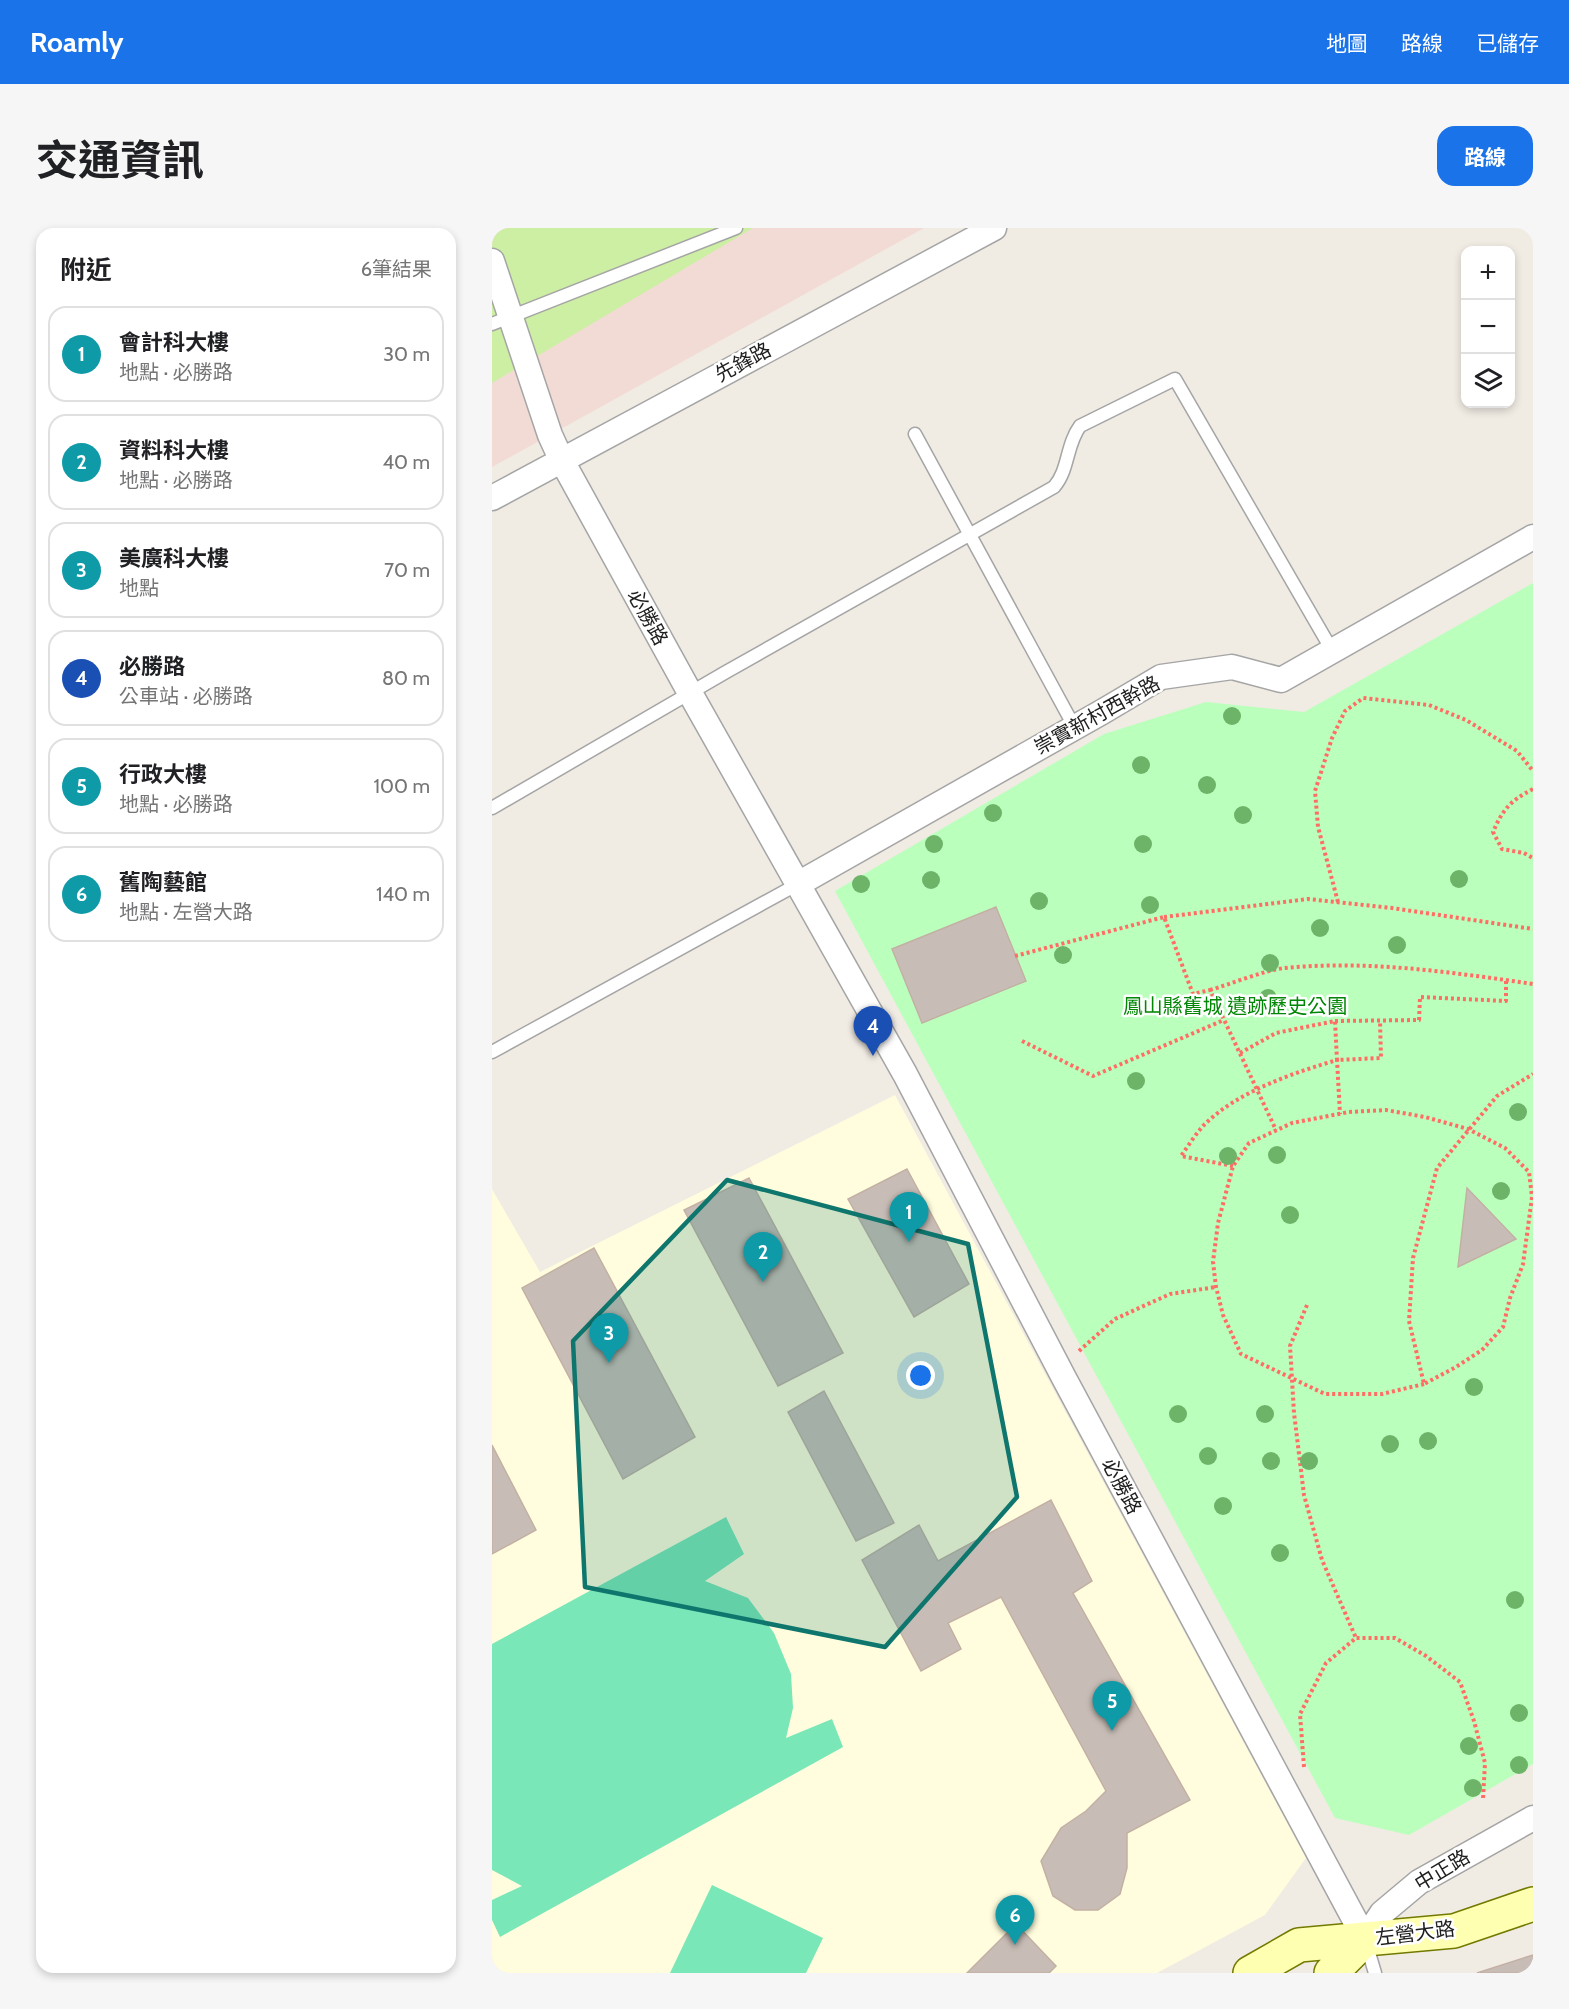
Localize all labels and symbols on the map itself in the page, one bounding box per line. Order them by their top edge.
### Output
street label: 先鋒路 [711,337,775,387]
street label: 必勝路 [623,585,673,649]
street label: 崇實新村西幹路 [1030,671,1164,759]
park label: 鳳山縣舊城 遺跡歷史公園 [1123,994,1347,1018]
pin: 4 [854,1006,892,1056]
pin: 1 [890,1192,928,1242]
pin: 2 [744,1232,782,1282]
pin: 3 [590,1314,628,1363]
your location [906,1361,935,1390]
street label: 必勝路 [1097,1454,1147,1518]
pin: 5 [1092,1682,1132,1731]
street label: 中正路 [1410,1844,1474,1896]
pin: 6 [996,1896,1034,1945]
street label: 左營大路 [1374,1916,1456,1950]

